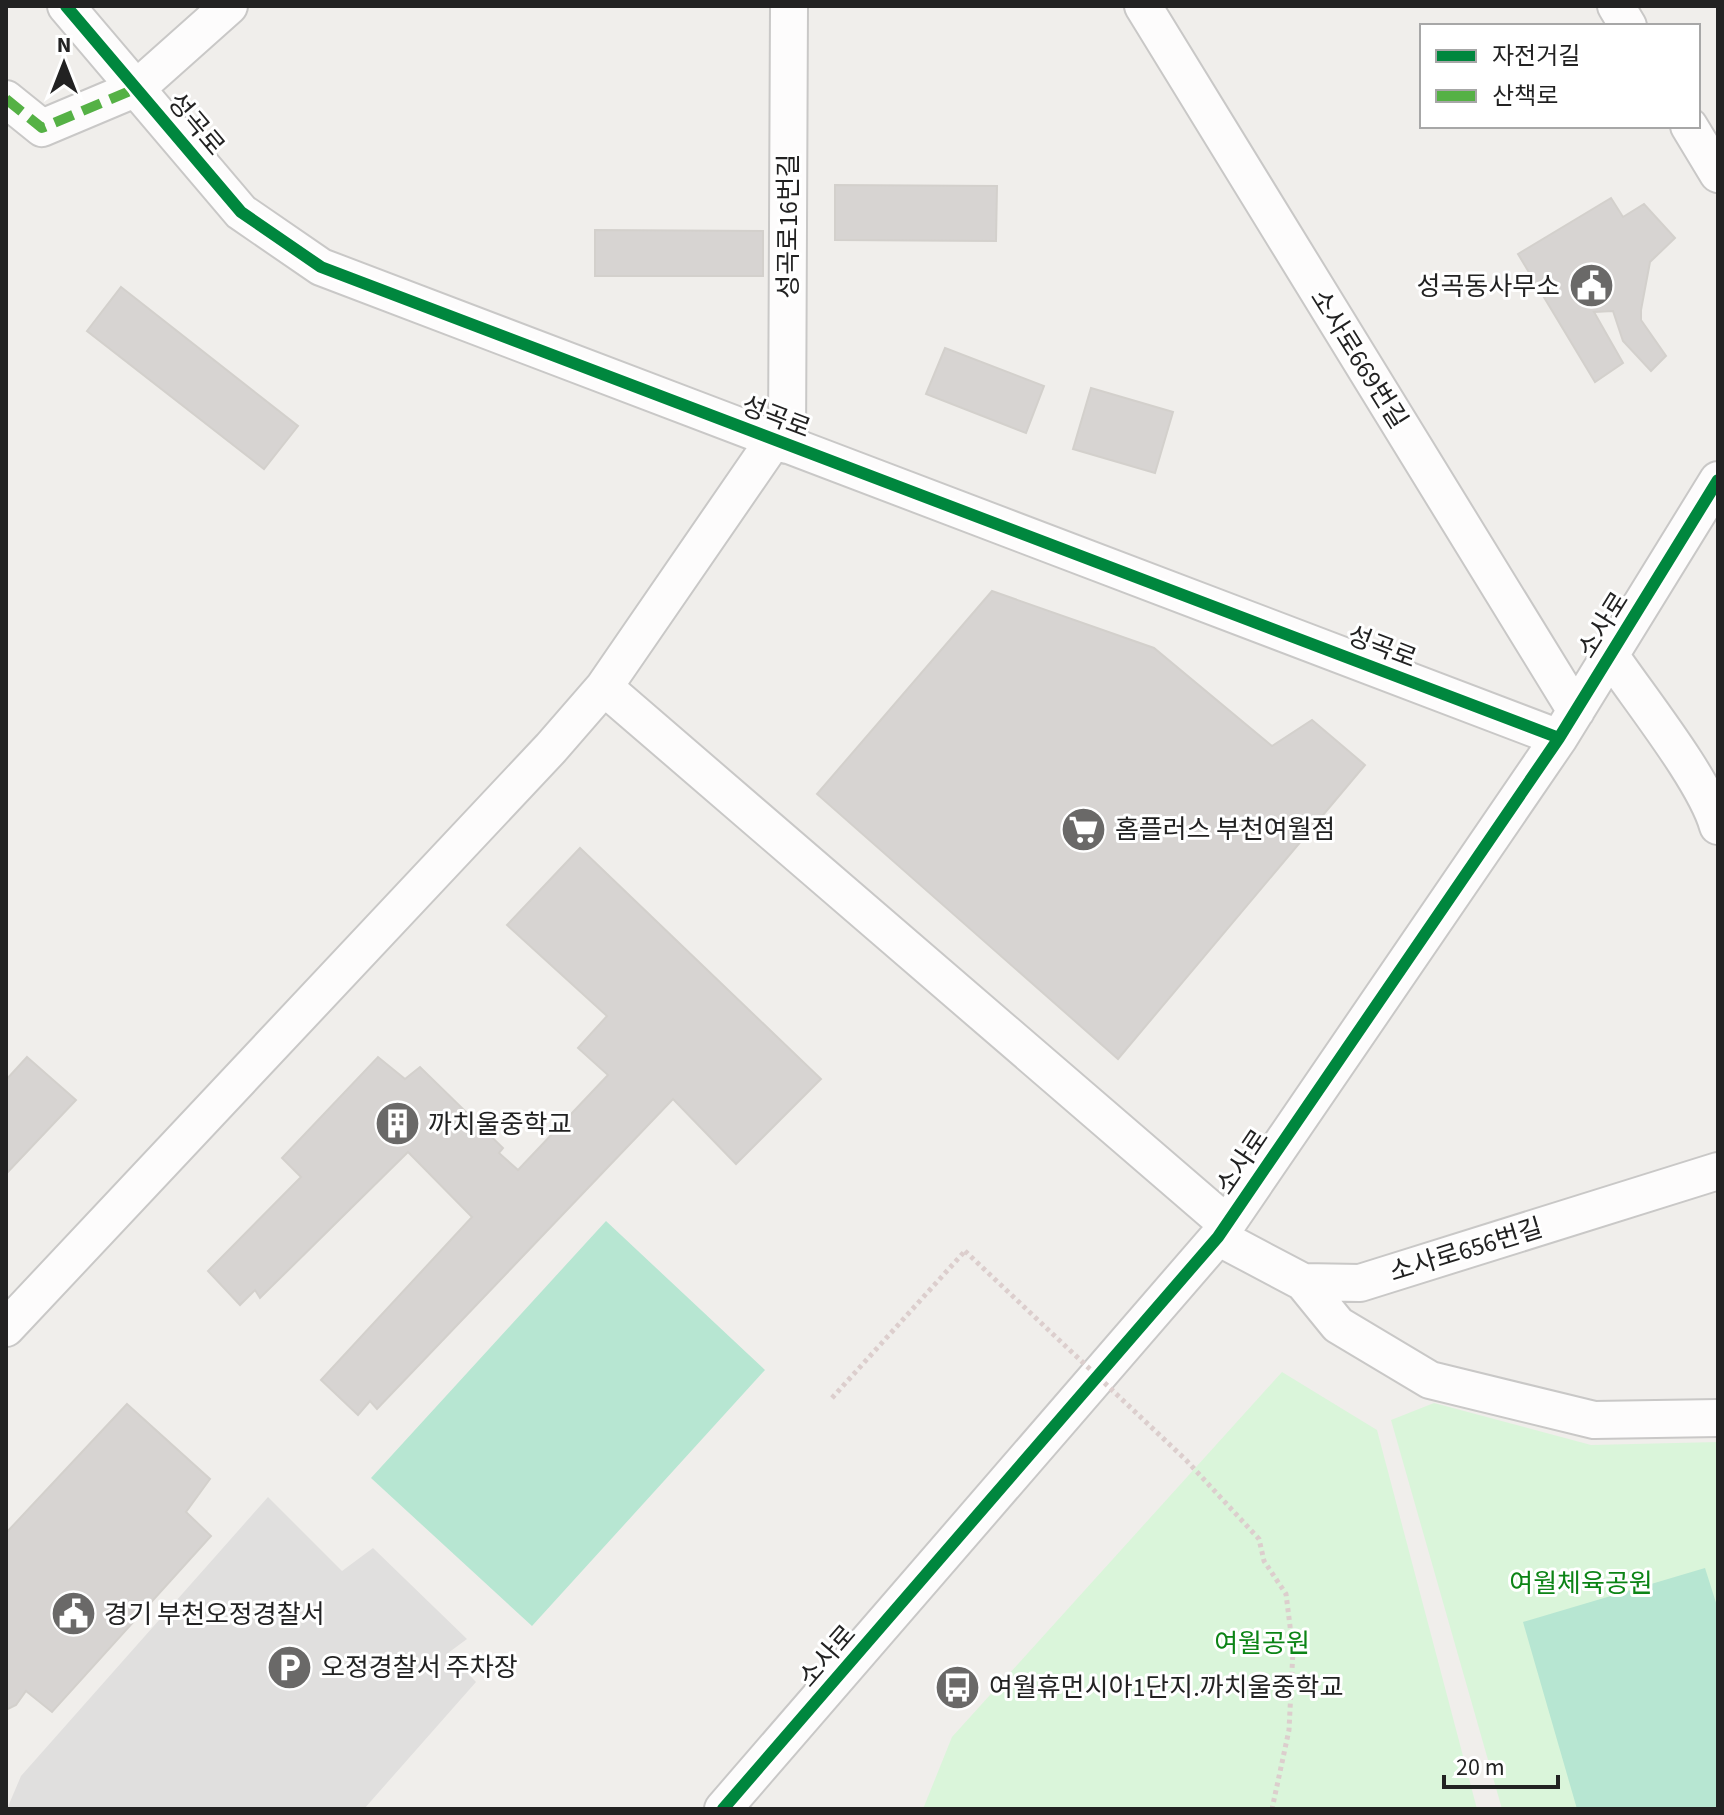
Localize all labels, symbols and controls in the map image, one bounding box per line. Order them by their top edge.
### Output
north arrow [24,24,104,104]
legend [1420,24,1700,128]
text: N [57,29,71,61]
text: 자전거길 [1492,39,1580,74]
text: 산책로 [1492,79,1558,114]
street label: 성곡로 [159,85,233,163]
street label: 성곡로16번길 [770,153,807,299]
public building icon: 성곡동사무소 [1567,262,1615,310]
place label: 성곡동사무소 [1416,268,1560,305]
street label: 소사로669번길 [1301,282,1417,436]
street label: 성곡로 [736,387,816,447]
street label: 소사로 [1568,585,1638,665]
street label: 성곡로 [1342,617,1422,677]
supermarket icon: 홈플러스 부천여월점 [1060,805,1108,853]
place label: 홈플러스 부천여월점 [1115,811,1335,848]
building icon: 까치울중학교 [373,1100,421,1148]
place label: 까치울중학교 [428,1106,572,1143]
street label: 소사로 [1207,1122,1277,1202]
street label: 소사로656번길 [1385,1209,1547,1291]
park label: 여월체육공원 [1509,1565,1653,1602]
public building icon: 경기 부천오정경찰서 [49,1590,97,1638]
place label: 경기 부천오정경찰서 [104,1596,324,1633]
street label: 소사로 [789,1617,865,1695]
park label: 여월공원 [1214,1625,1310,1662]
parking icon: 오정경찰서 주차장 [266,1643,314,1691]
place label: 오정경찰서 주차장 [321,1649,518,1686]
bus stop icon: 여월휴먼시아1단지.까치울중학교 [934,1663,982,1711]
place label: 여월휴먼시아1단지.까치울중학교 [989,1669,1343,1706]
scale bar [1444,1739,1558,1789]
text: 20 m [1456,1750,1505,1785]

